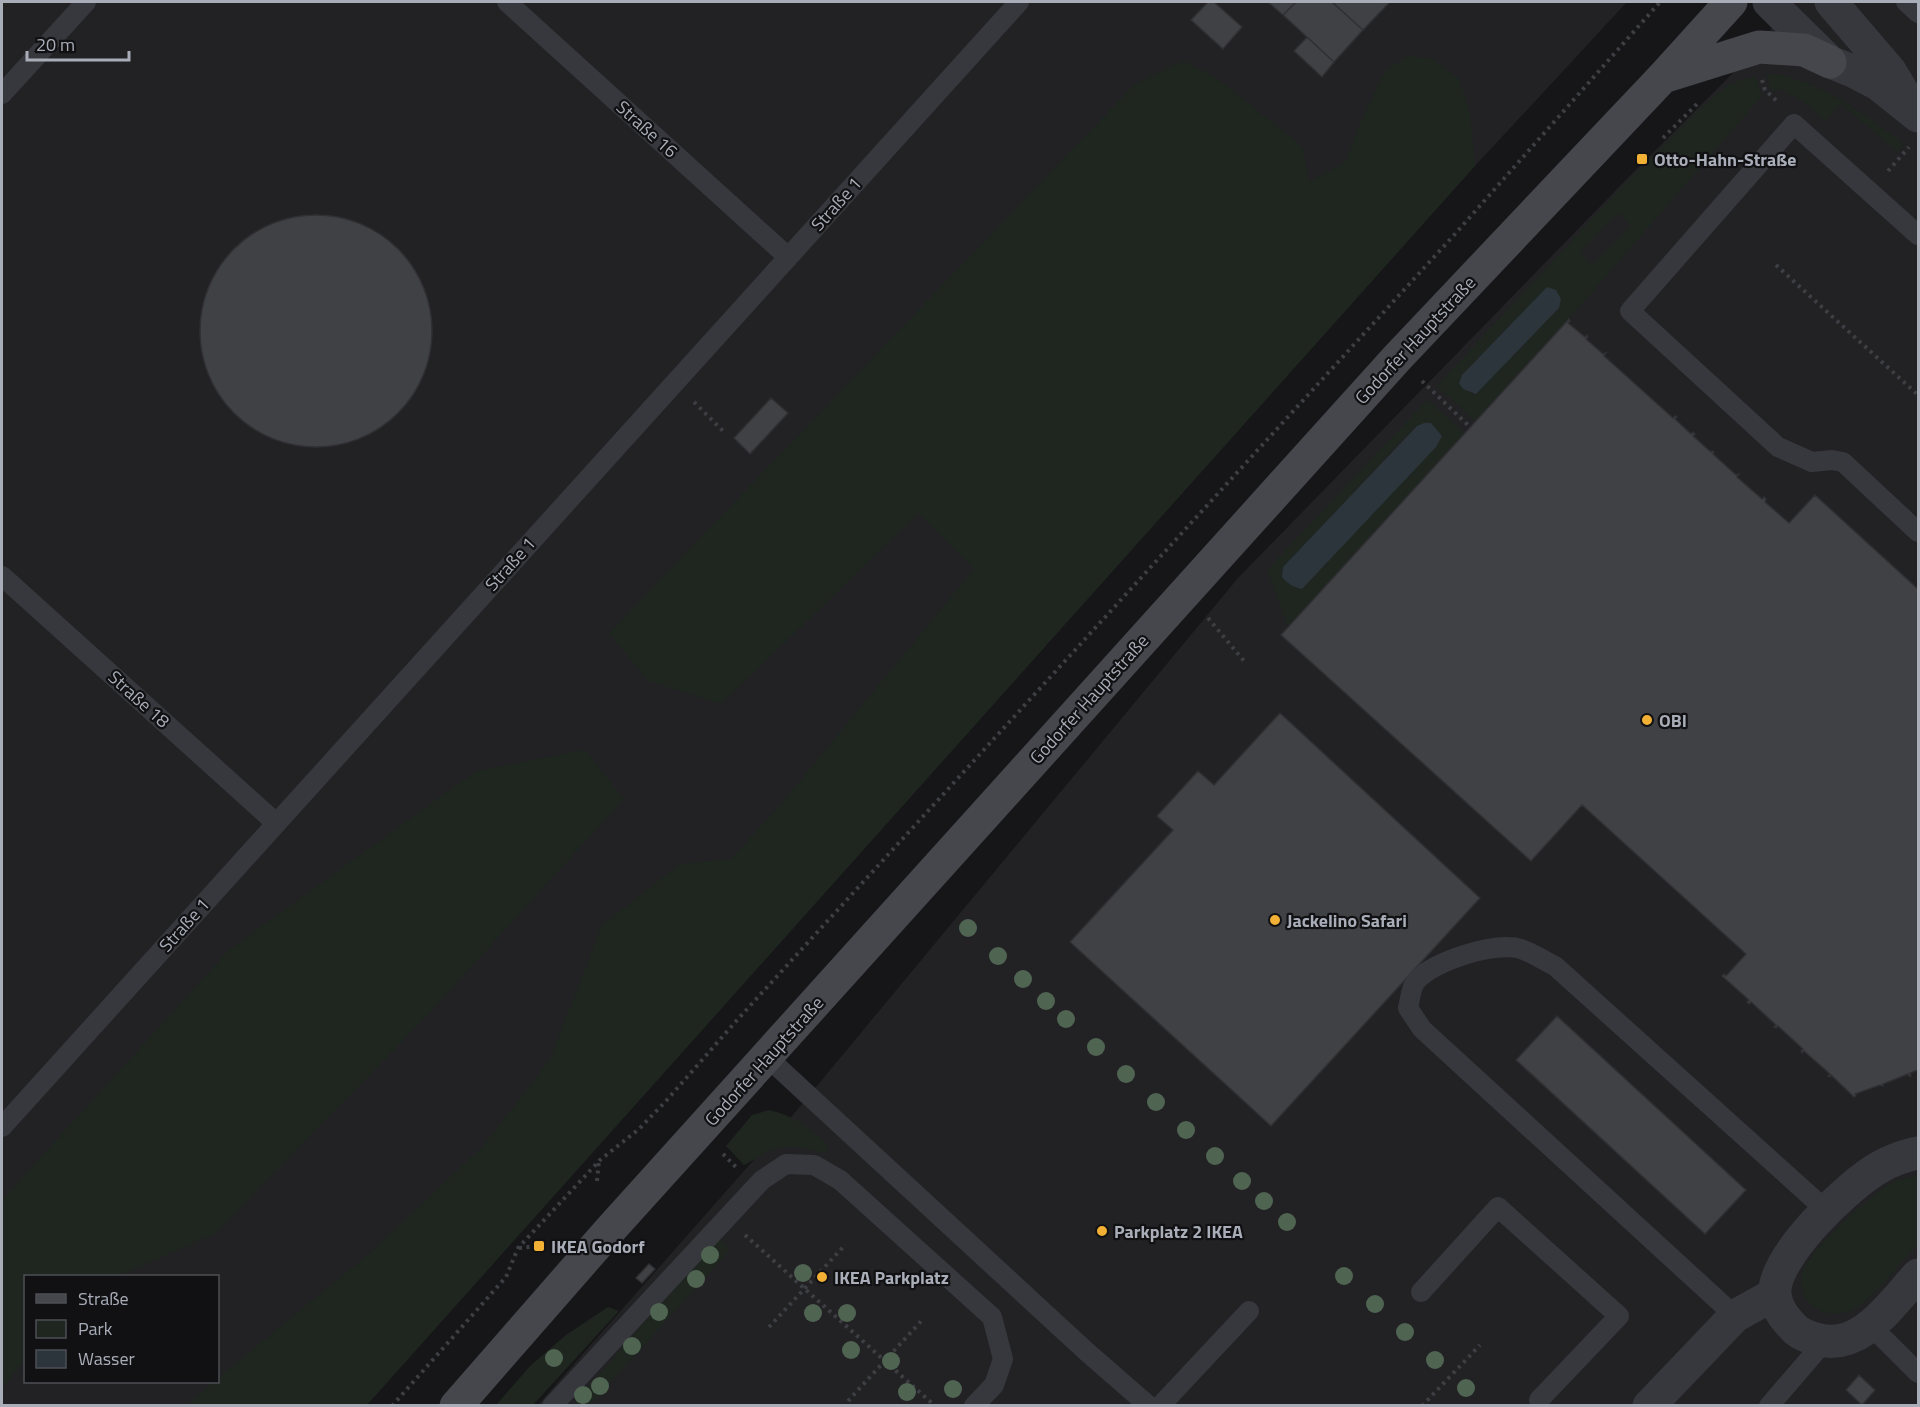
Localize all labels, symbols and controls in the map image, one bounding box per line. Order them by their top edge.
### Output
scale bar [27,24,129,62]
text: 20 m [36,31,75,58]
street label: Straße 16 [610,94,684,164]
place label: Otto-Hahn-Straße [1654,146,1796,173]
marker: Otto-Hahn-Straße [1635,152,1649,166]
street label: Straße 1 [804,171,868,237]
street label: Godorfer Hauptstraße [1348,270,1482,410]
street label: Straße 1 [478,531,542,597]
street label: Godorfer Hauptstraße [1023,628,1155,770]
street label: Straße 18 [102,664,176,734]
place label: OBI [1659,707,1687,734]
marker: OBI [1640,713,1654,727]
street label: Straße 1 [152,892,216,958]
place label: Jackelino Safari [1287,907,1407,934]
marker: Jackelino Safari [1268,913,1282,927]
street label: Godorfer Hauptstraße [698,990,830,1132]
place label: Parkplatz 2 IKEA [1114,1218,1243,1245]
marker: Parkplatz 2 IKEA [1095,1224,1109,1238]
place label: IKEA Godorf [551,1233,645,1260]
marker: IKEA Godorf [532,1239,546,1253]
place label: IKEA Parkplatz [834,1264,949,1291]
marker: IKEA Parkplatz [815,1270,829,1284]
legend [24,1275,219,1383]
text: Straße [78,1285,129,1312]
text: Park [78,1315,113,1342]
text: Wasser [78,1345,135,1372]

